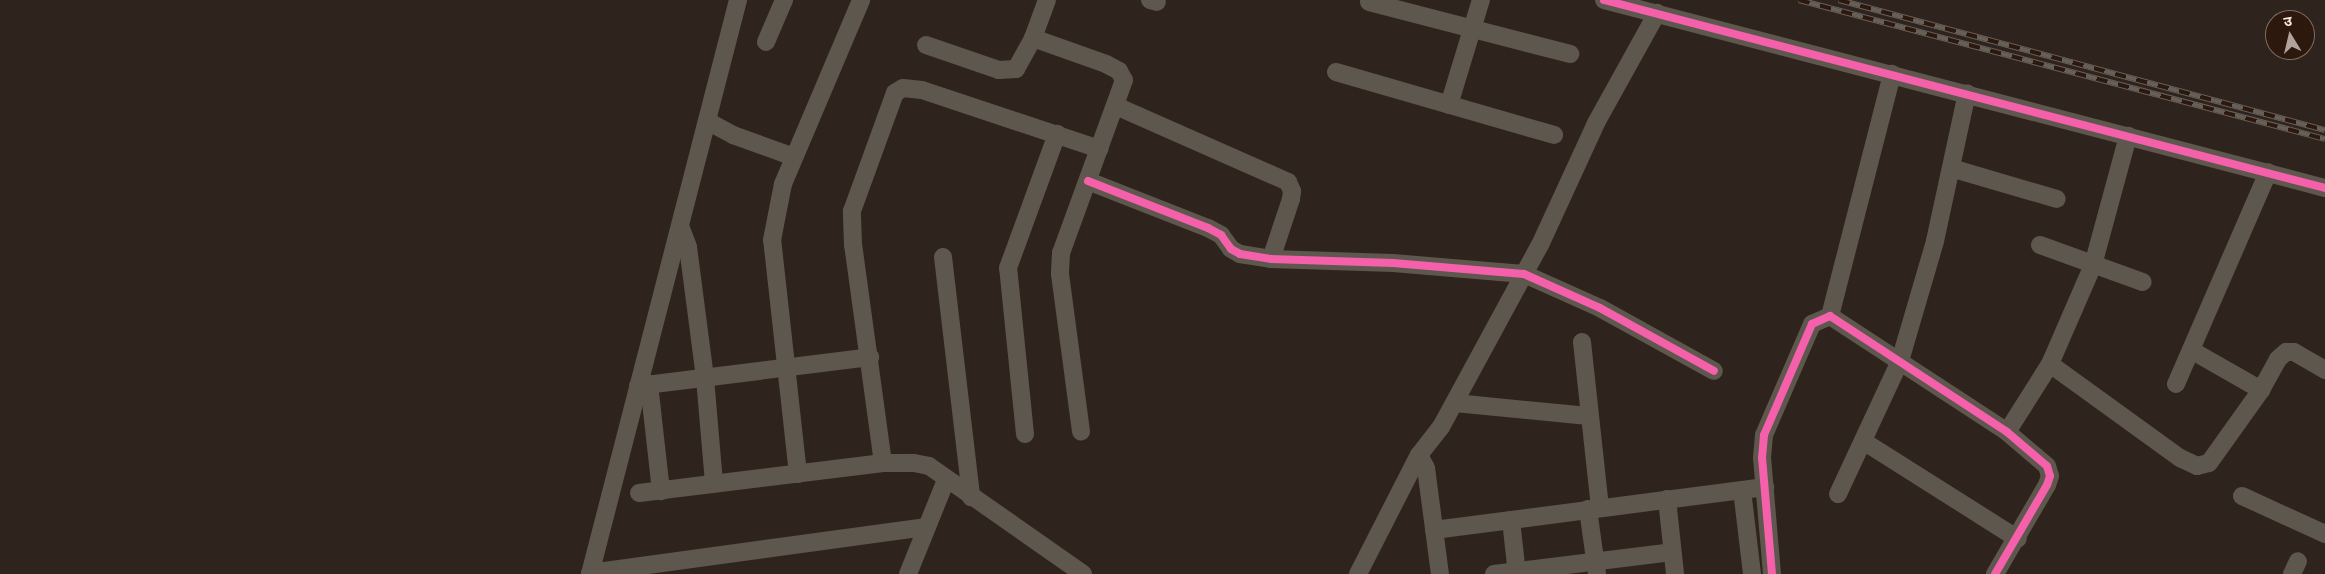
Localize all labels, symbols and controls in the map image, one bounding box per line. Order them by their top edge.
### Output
north arrow [2265,10,2315,60]
text: उ [2282,13,2293,30]

